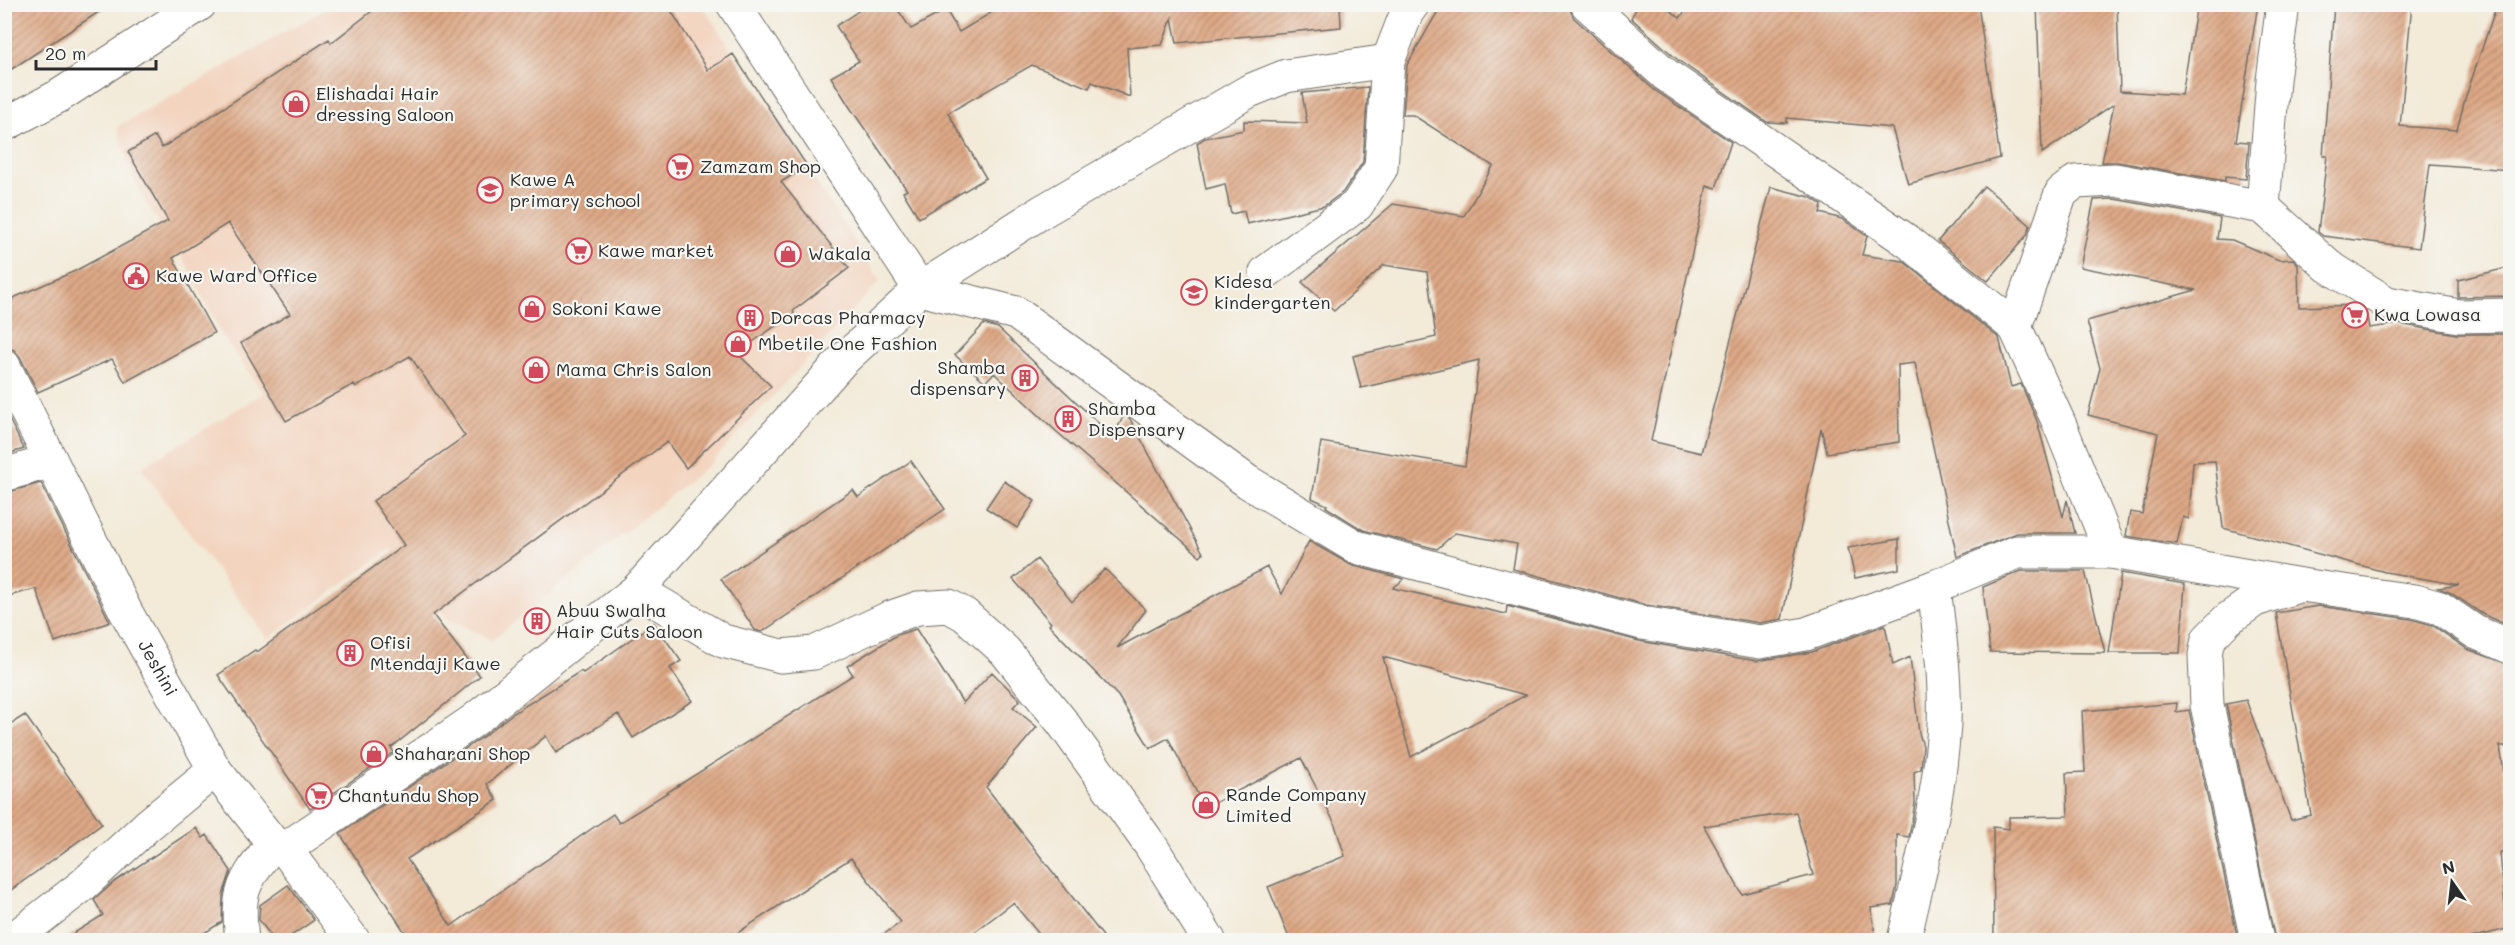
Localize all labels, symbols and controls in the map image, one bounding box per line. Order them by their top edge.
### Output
scale bar [36,33,156,71]
text: 20 m [45,41,86,65]
place label: Elishadai Hair dressing Saloon [316,81,454,126]
shop icon: Elishadai Hair dressing Saloon [281,89,311,119]
supermarket icon: Zamzam Shop [665,152,695,182]
place label: Zamzam Shop [700,154,821,178]
place label: Kawe A primary school [510,167,641,212]
school or university icon: Kawe A primary school [475,175,505,205]
supermarket icon: Kawe market [564,236,594,266]
place label: Kawe market [598,238,714,262]
shop icon: Wakala [773,239,803,269]
place label: Wakala [808,241,872,265]
public building icon: Kawe Ward Office [121,261,151,291]
place label: Kawe Ward Office [156,263,318,287]
place label: Kidesa kindergarten [1214,269,1330,314]
school or university icon: Kidesa kindergarten [1179,277,1209,307]
shop icon: Sokoni Kawe [517,294,547,324]
place label: Sokoni Kawe [552,296,662,320]
supermarket icon: Kwa Lowasa [2340,300,2370,330]
place label: Kwa Lowasa [2374,302,2481,326]
building icon: Dorcas Pharmacy [735,303,765,333]
place label: Dorcas Pharmacy [770,305,925,329]
shop icon: Mbetile One Fashion [723,329,753,359]
place label: Mbetile One Fashion [758,331,937,355]
shop icon: Mama Chris Salon [521,355,551,385]
place label: Shamba dispensary [910,355,1006,400]
place label: Mama Chris Salon [556,357,711,381]
building icon: Shamba dispensary [1010,363,1040,393]
place label: Shamba Dispensary [1088,396,1185,441]
building icon: Shamba Dispensary [1053,404,1083,434]
place label: Abuu Swalha Hair Cuts Saloon [556,598,703,643]
building icon: Abuu Swalha Hair Cuts Saloon [522,606,552,636]
place label: Ofisi Mtendaji Kawe [370,630,501,675]
street label: Jeshini [133,635,184,700]
building icon: Ofisi Mtendaji Kawe [335,638,365,668]
shop icon: Shaharani Shop [359,739,389,769]
place label: Shaharani Shop [394,741,530,765]
supermarket icon: Chantundu Shop [304,781,334,811]
place label: Rande Company Limited [1226,782,1367,827]
place label: Chantundu Shop [338,783,479,807]
shop icon: Rande Company Limited [1191,790,1221,820]
north arrow [2422,852,2482,912]
text: N [2440,855,2457,879]

